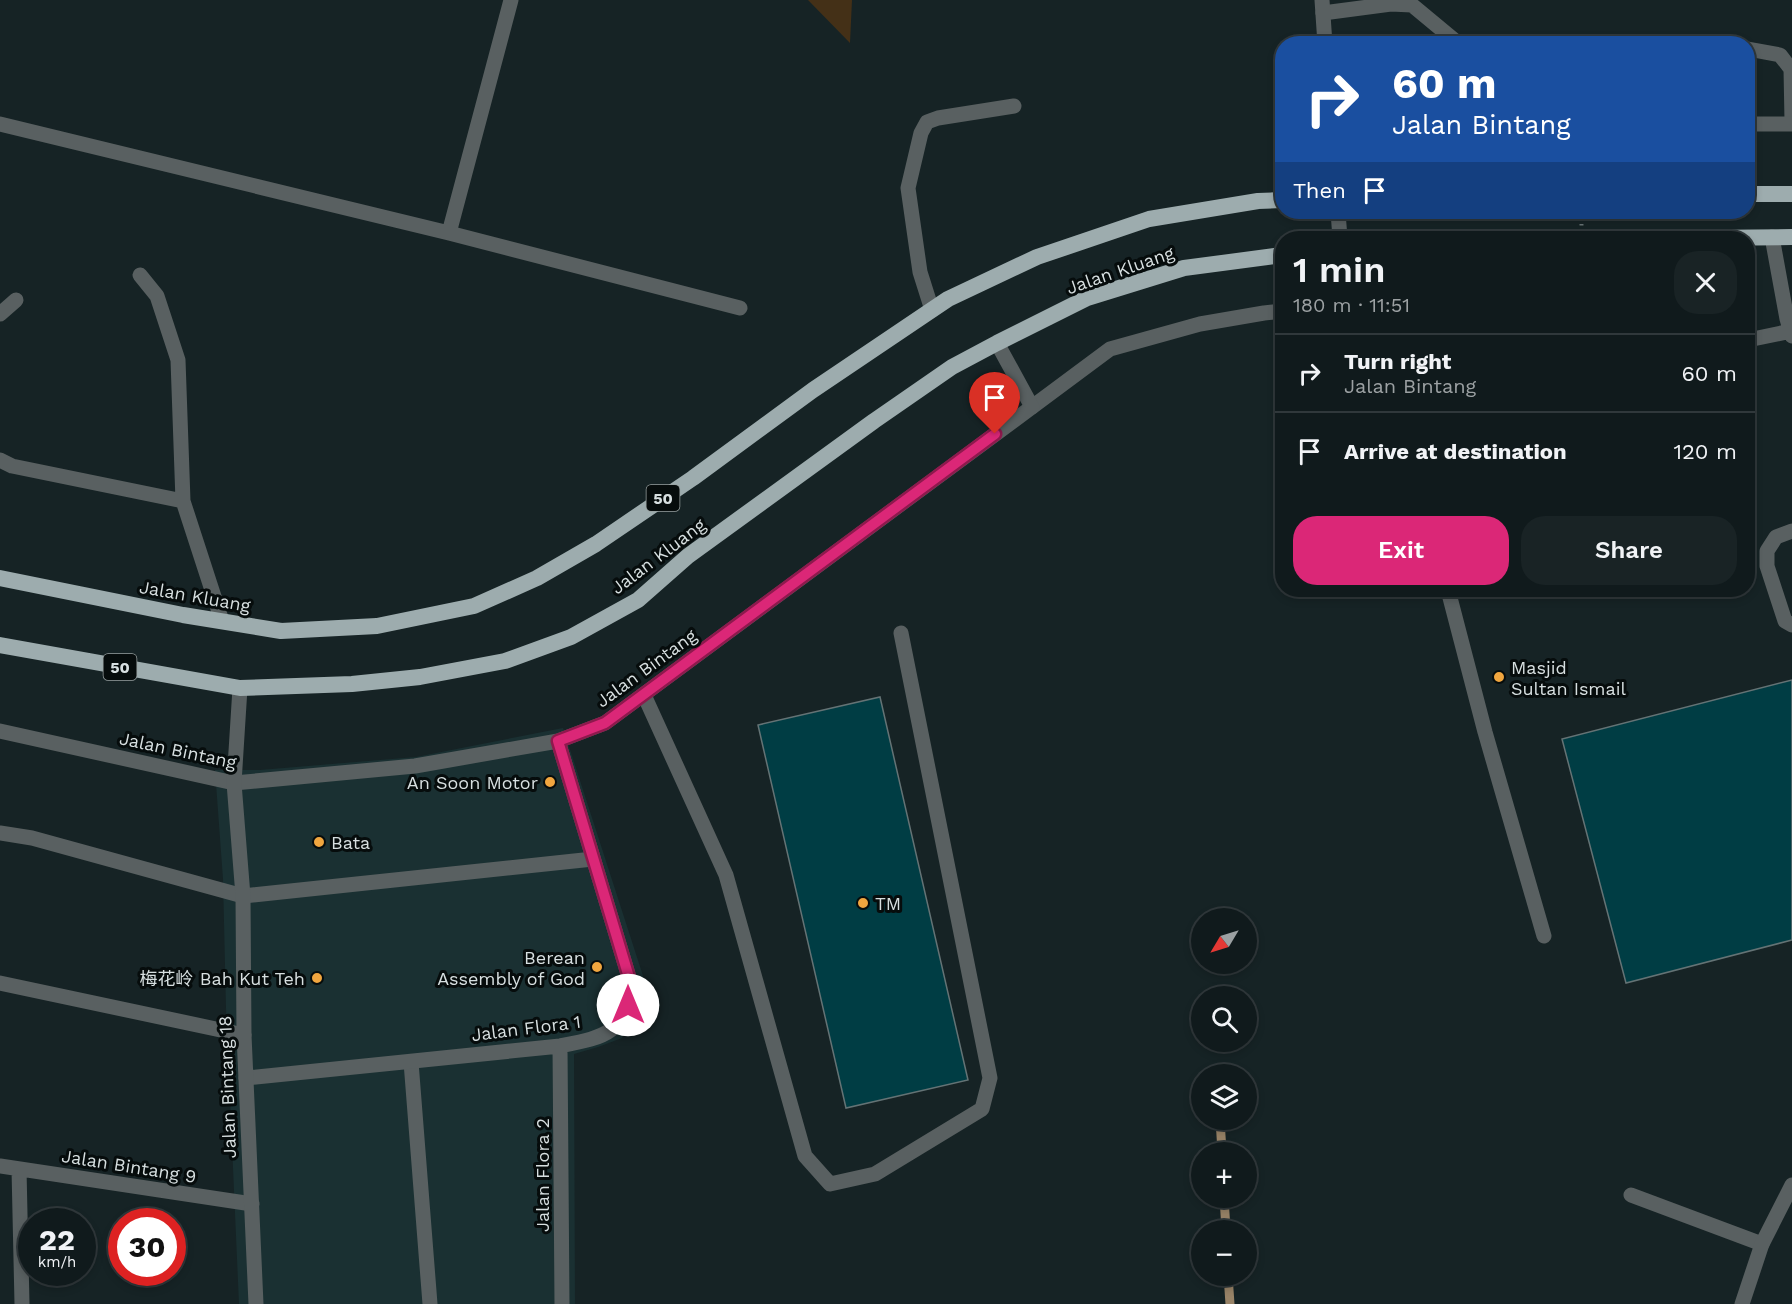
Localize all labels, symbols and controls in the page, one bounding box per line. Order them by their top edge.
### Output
text: 60 m [1392,59,1496,108]
icon: right [1293,60,1371,138]
text: Jalan Bintang [1392,109,1571,141]
icon: arrive [1358,174,1391,207]
text: Then [1293,178,1346,203]
street label: Jalan Kluang [1063,242,1177,298]
text: 1 min [1293,249,1385,291]
button: close [1674,251,1737,314]
text: 180 m · 11:51 [1293,293,1410,317]
text: Turn right [1344,349,1451,374]
icon: right [1293,357,1326,390]
text: 60 m [1681,361,1737,386]
pin [969,372,1020,434]
text: Jalan Bintang [1344,374,1476,398]
icon: arrive [978,381,1011,414]
icon: arrive [1293,435,1326,468]
text: Arrive at destination [1344,439,1567,464]
text: 120 m [1673,439,1737,464]
road number: 50 [646,485,680,511]
street label: Jalan Kluang [607,514,710,598]
button: Exit [1293,516,1509,585]
button: Share [1521,516,1737,585]
street label: Jalan Kluang [138,576,253,616]
street label: Jalan Bintang [592,624,701,711]
road number: 50 [104,654,136,680]
place label: Masjid Sultan Ismail [1511,657,1626,699]
marker: Masjid Sultan Ismail [1492,670,1506,684]
street label: Jalan Bintang [118,727,239,773]
place label: An Soon Motor [407,772,538,793]
marker: An Soon Motor [543,775,557,789]
place label: Bata [331,832,370,853]
marker: Bata [312,835,326,849]
place label: TM [875,893,901,914]
marker: TM [856,896,870,910]
north arrow [1191,908,1257,974]
map controls [1191,908,1257,1286]
place label: Berean Assembly of God [437,947,585,989]
marker: Berean Assembly of God [590,960,604,974]
place label: 梅花岭 Bah Kut Teh [140,968,305,989]
marker: 梅花岭 Bah Kut Teh [310,971,324,985]
position arrow [596,973,660,1037]
button: search [1191,986,1257,1052]
street label: Jalan Flora 1 [470,1011,582,1045]
street label: Jalan Bintang 18 [214,1015,240,1159]
button: layers [1191,1064,1257,1130]
street label: Jalan Flora 2 [532,1118,553,1232]
button: + [1191,1142,1257,1208]
street label: Jalan Bintang 9 [60,1145,198,1187]
speed limit sign: 30 [108,1208,186,1286]
button: − [1191,1220,1257,1286]
text: 22 [39,1222,75,1257]
text: km/h [38,1253,76,1271]

